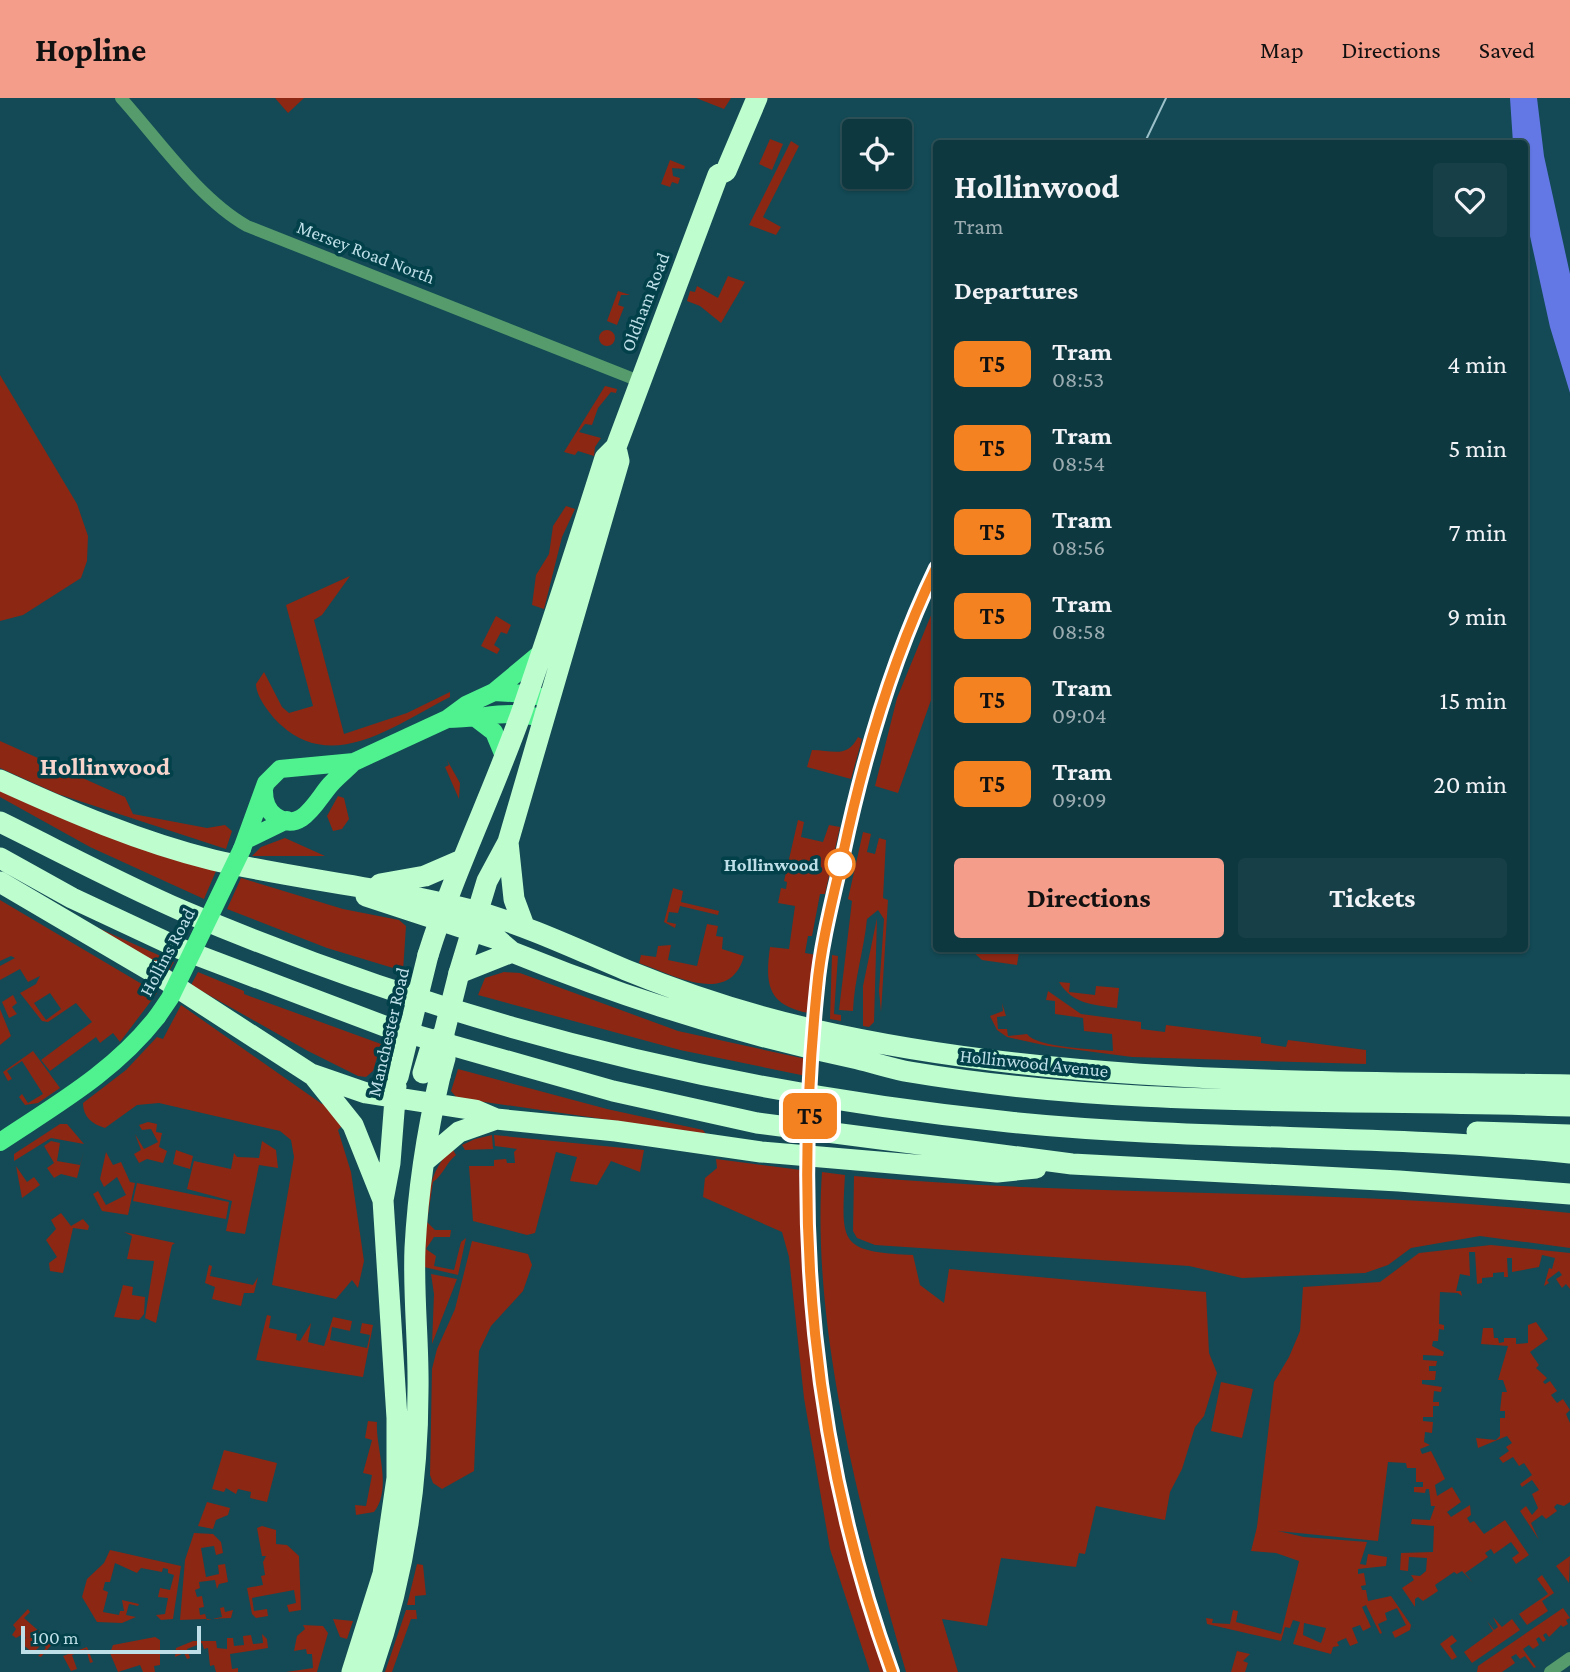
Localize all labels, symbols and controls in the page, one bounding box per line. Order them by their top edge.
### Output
text: Hopline [35,31,146,68]
text: Map [1260,36,1304,63]
text: Directions [1342,36,1441,63]
text: Saved [1479,36,1535,63]
map controls [842,119,912,189]
button: locate [842,119,912,189]
button: heart [1433,163,1507,237]
text: Hollinwood [954,168,1119,205]
text: Tram [954,213,1003,239]
street label: Mersey Road North [294,216,438,288]
street label: Oldham Road [617,250,673,354]
text: Departures [954,276,1078,305]
text: Tram [1052,337,1112,366]
text: T5 [979,350,1006,377]
text: 4 min [1447,350,1507,379]
text: 08:53 [1052,366,1104,392]
text: Tram [1052,421,1112,450]
text: T5 [979,434,1006,461]
text: 5 min [1448,434,1507,463]
text: 08:54 [1052,450,1105,476]
text: Tram [1052,505,1112,534]
text: T5 [979,518,1006,545]
text: 7 min [1448,518,1507,547]
text: 08:56 [1052,534,1105,560]
text: Tram [1052,589,1112,618]
text: T5 [979,602,1006,629]
text: 9 min [1447,602,1507,631]
text: 08:58 [1052,618,1106,644]
text: Tram [1052,673,1112,702]
text: T5 [979,686,1006,713]
text: 15 min [1440,686,1507,715]
text: 09:04 [1052,702,1107,728]
district label: Hollinwood [40,752,170,781]
text: Tram [1052,757,1112,786]
text: T5 [979,770,1006,797]
text: 20 min [1433,770,1507,799]
text: 09:09 [1052,786,1107,812]
marker: Hollinwood [825,849,855,879]
place label: Hollinwood [724,854,820,875]
button: Directions [954,858,1224,938]
button: Tickets [1238,858,1507,938]
street label: Hollins Road [135,904,199,1000]
street label: Manchester Road [363,965,413,1099]
street label: Hollinwood Avenue [959,1045,1109,1081]
line badge: T5 [778,1093,842,1139]
text: T5 [797,1102,823,1129]
scale bar [21,1623,201,1655]
text: 100 m [32,1627,79,1648]

